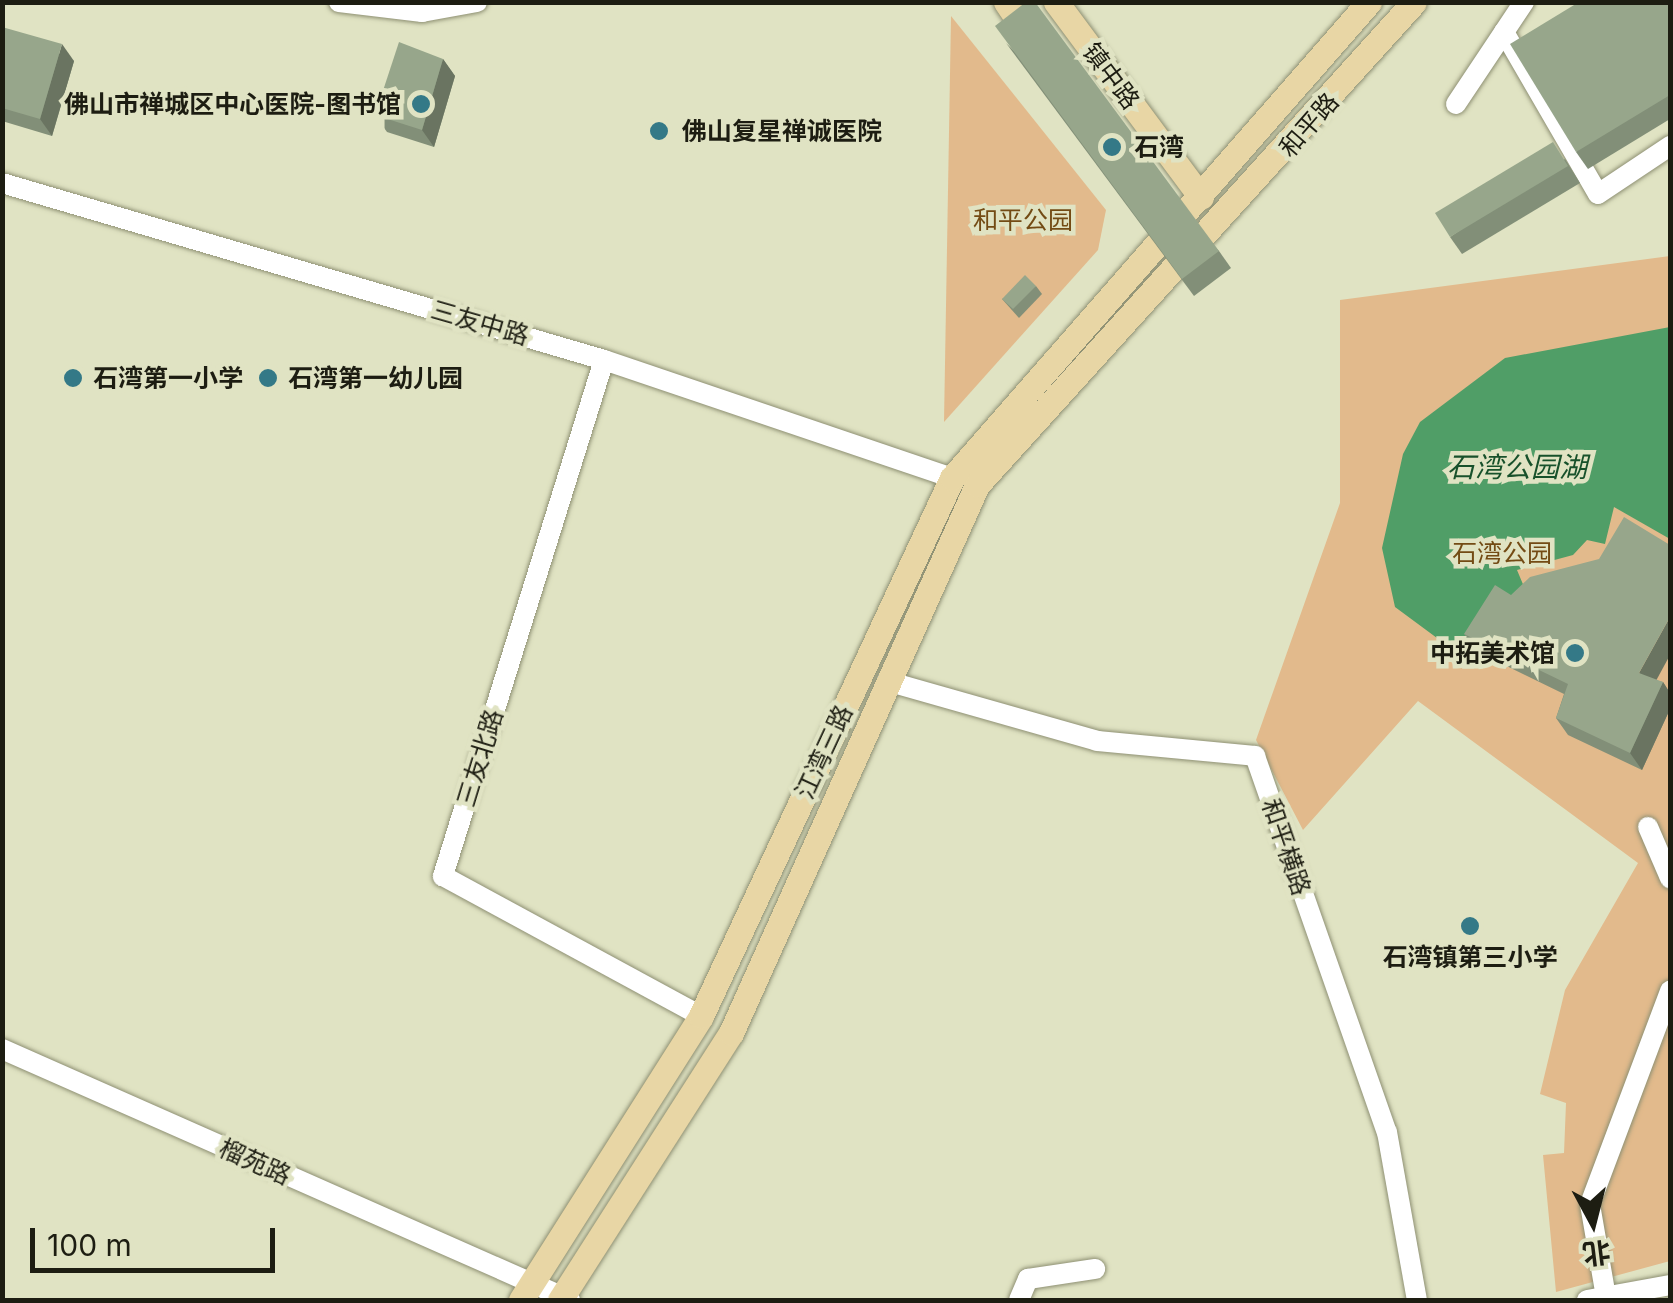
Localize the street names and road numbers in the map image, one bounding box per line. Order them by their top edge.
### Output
street label: 镇中路 [1076,37,1146,115]
street label: 和平路 [1273,87,1345,163]
street label: 三友中路 [428,295,532,351]
street label: 江湾三路 [789,700,859,804]
street label: 三友北路 [451,706,509,810]
street label: 和平横路 [1256,795,1316,899]
street label: 榴苑路 [215,1133,295,1191]

